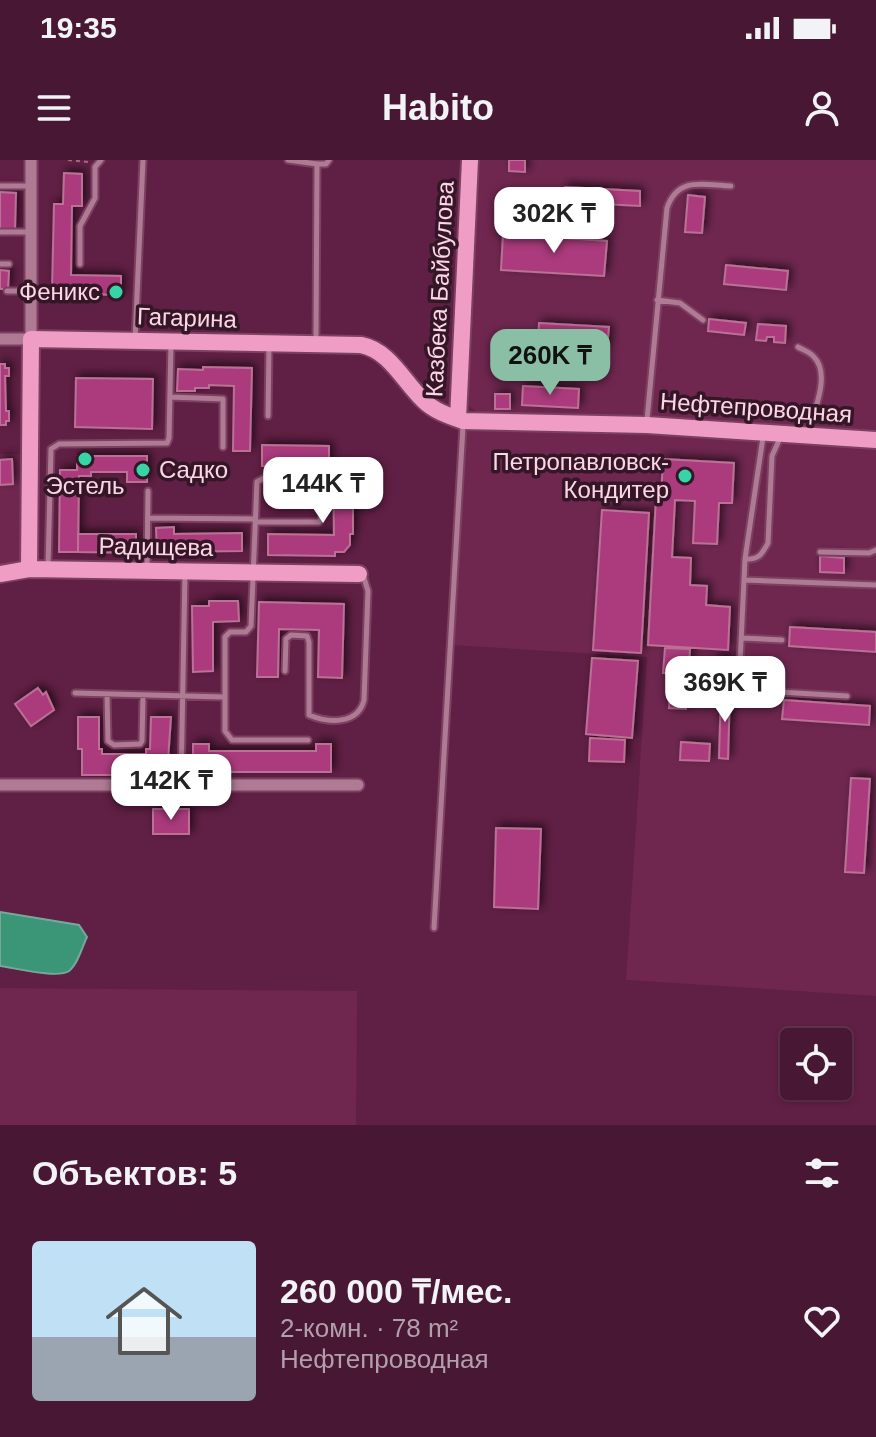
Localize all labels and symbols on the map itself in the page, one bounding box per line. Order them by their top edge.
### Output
street label: Казбека Байбулова [420,180,459,398]
pin: 302K ₸ [489,187,619,255]
place label: Феникс [19,278,100,305]
marker: Феникс [107,283,125,301]
street label: Гагарина [137,302,238,333]
pin: 260K ₸ [485,329,615,397]
street label: Нефтепроводная [659,387,853,428]
place label: Петропавловск- Кондитер [492,448,669,503]
marker: Эстель [76,450,94,468]
place label: Садко [159,456,228,483]
pin: 144K ₸ [258,457,388,525]
marker: Садко [134,461,152,479]
marker: Петропавловск- Кондитер [676,467,694,485]
place label: Эстель [45,472,125,499]
street label: Радищева [98,532,214,561]
pin: 369K ₸ [660,656,790,724]
pin: 142K ₸ [106,754,236,822]

